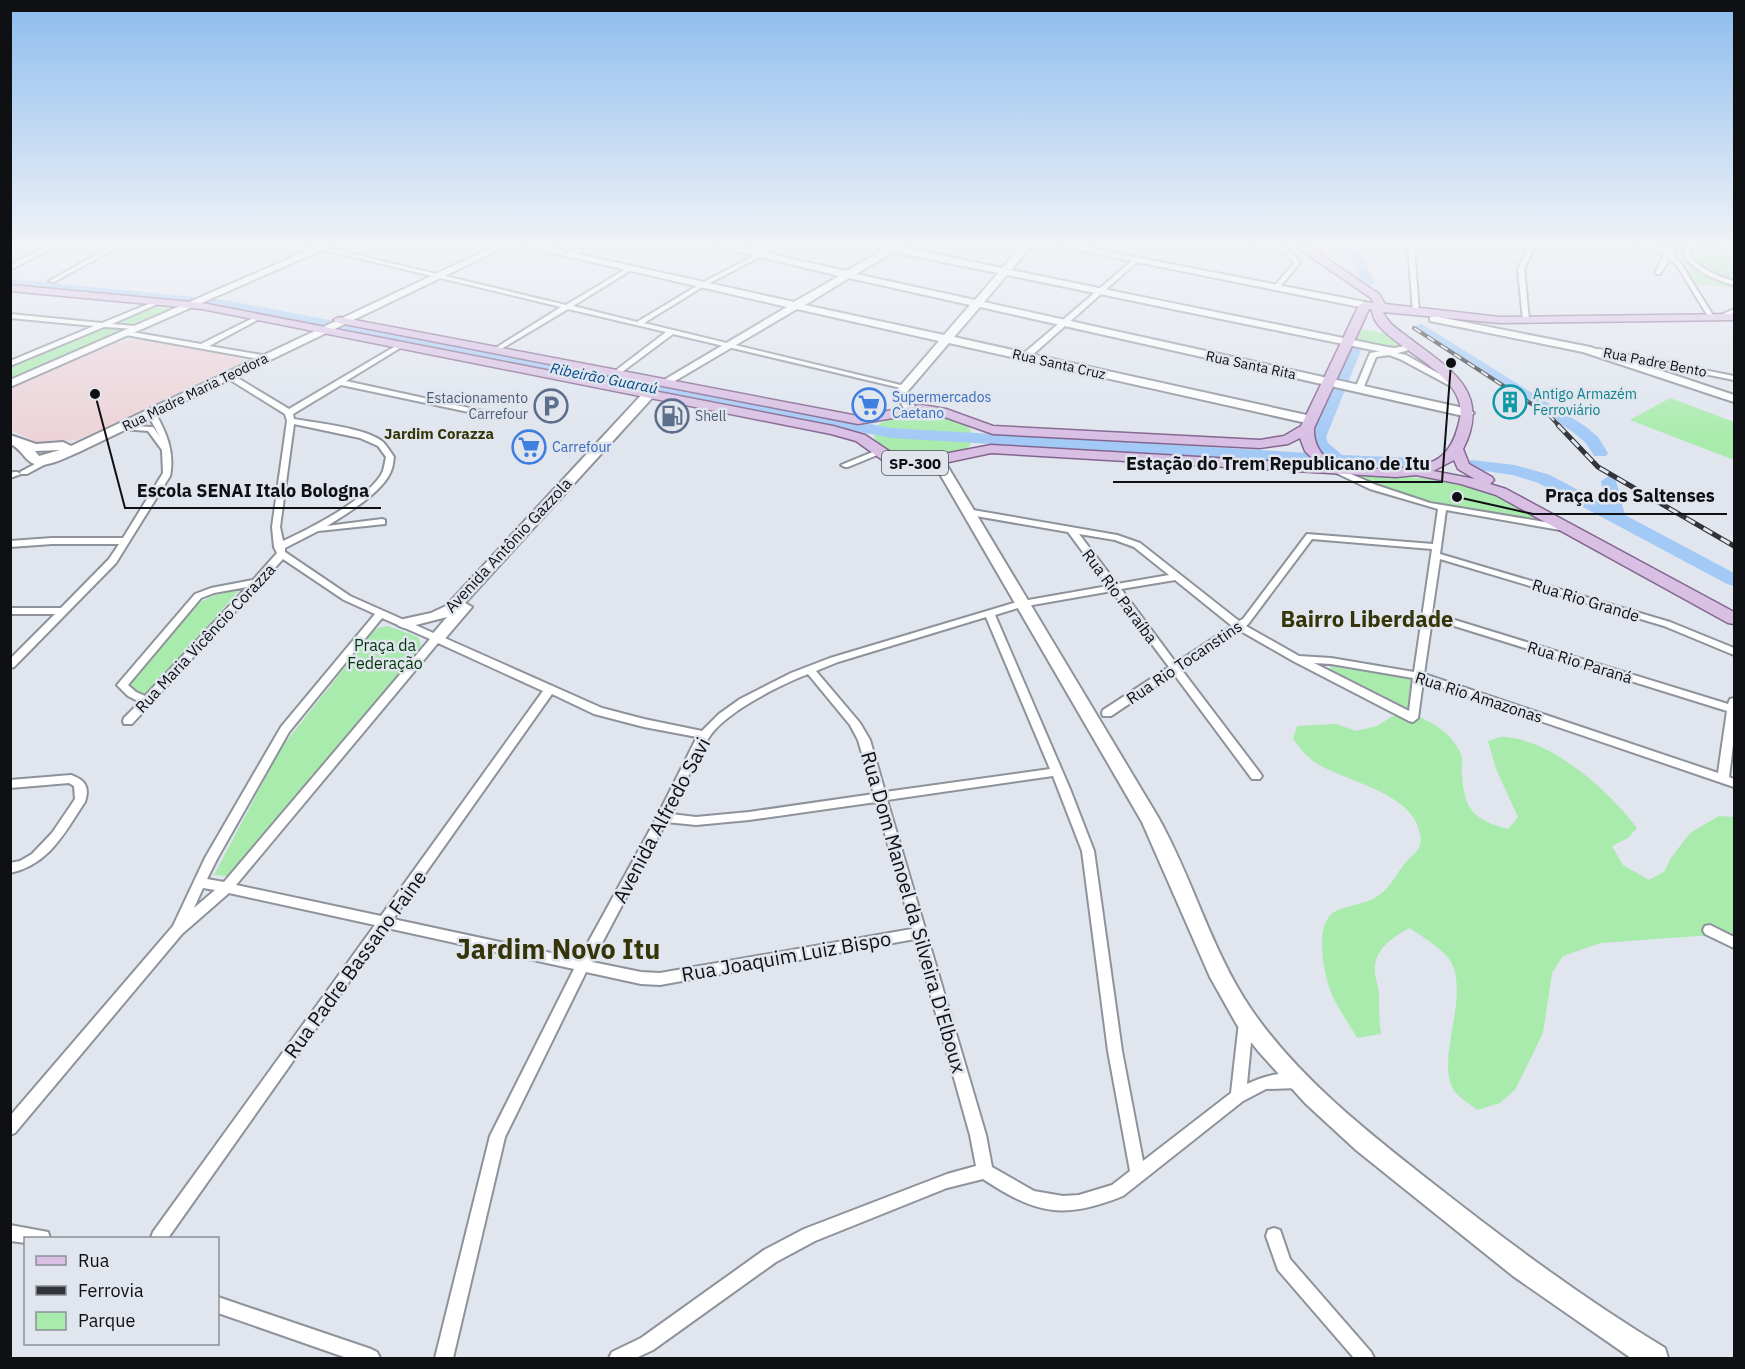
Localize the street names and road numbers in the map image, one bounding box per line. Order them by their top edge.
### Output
street label: Rua Padre Bento [1602,343,1708,381]
street label: Rua Santa Cruz [1011,345,1108,384]
street label: Rua Santa Rita [1204,347,1298,383]
street label: Rua Madre Maria Teodora [119,349,271,435]
road number: SP-300 [882,451,948,475]
street label: Avenida Antônio Gazzola [440,473,576,617]
street label: Rua Rio Paraíba [1078,545,1162,647]
street label: Rua Maria Vicêncio Corazza [131,559,280,717]
street label: Rua Rio Grande [1530,574,1642,626]
street label: Rua Rio Tocanstins [1122,616,1246,708]
street label: Rua Rio Paraná [1525,637,1635,688]
street label: Rua Rio Amazonas [1413,667,1545,727]
street label: Avenida Alfredo Savi [606,732,716,908]
street label: Rua Dom Manoel da Silveira D'Elboux [855,748,973,1076]
street label: Rua Padre Bassano Faine [278,865,432,1063]
street label: Rua Joaquim Luiz Bispo [679,924,893,988]

